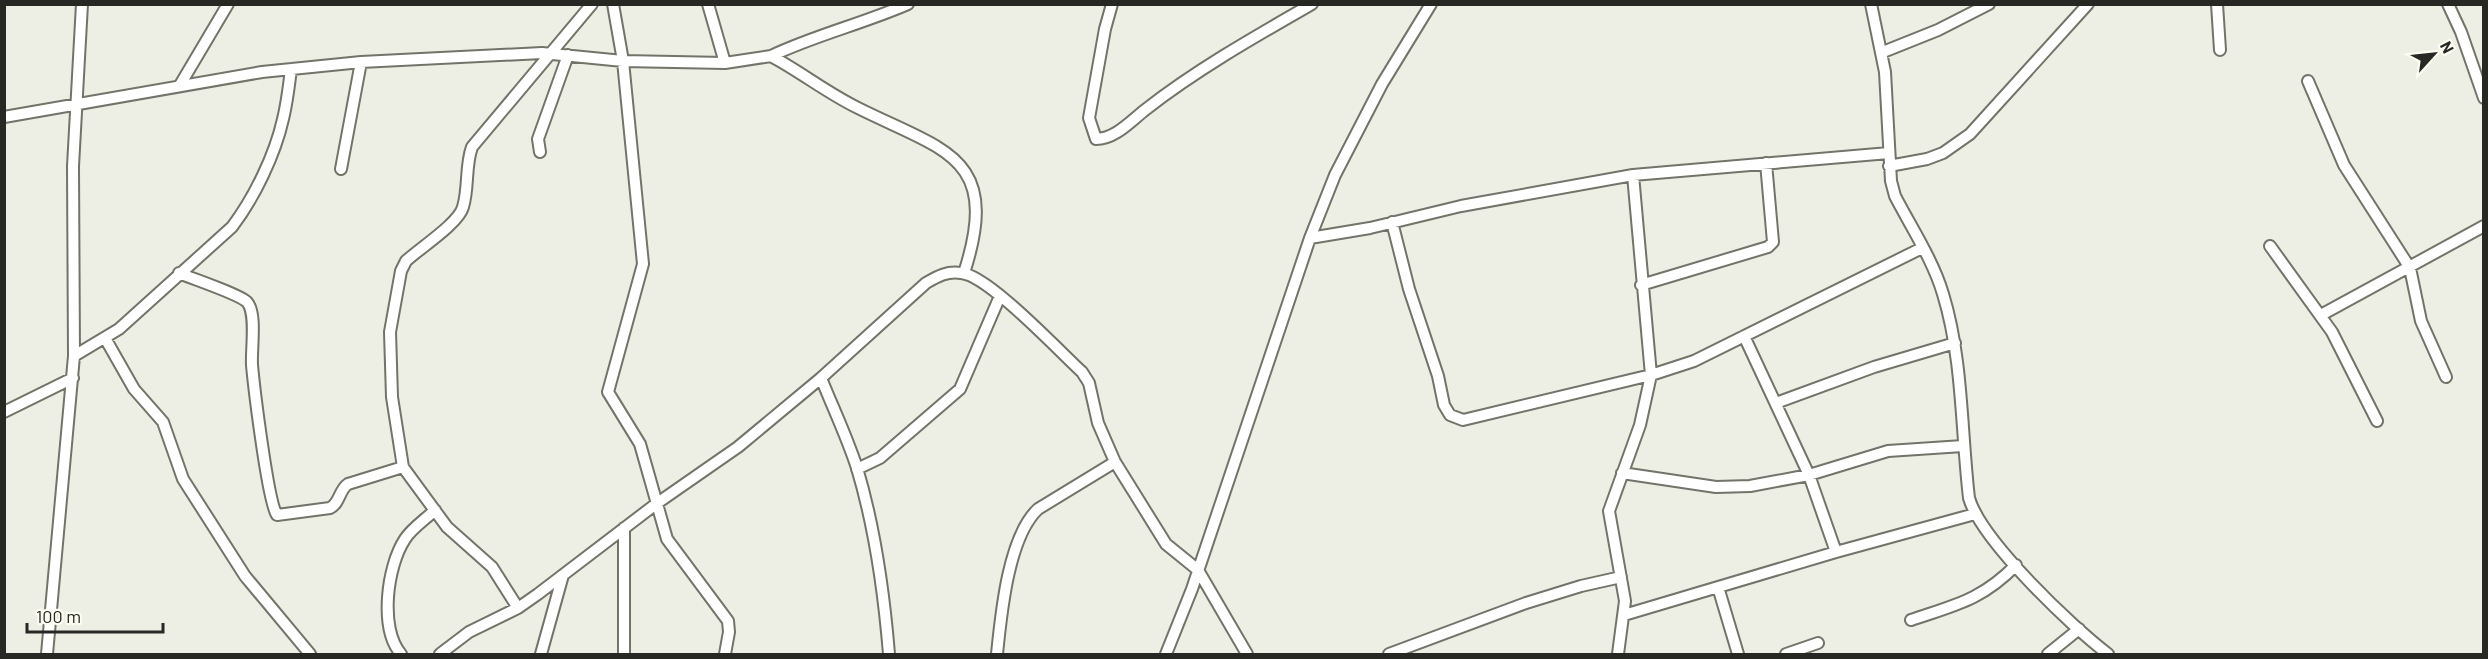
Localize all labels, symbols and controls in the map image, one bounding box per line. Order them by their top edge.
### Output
north arrow [2404,24,2464,84]
text: N [2437,38,2459,56]
scale bar [27,596,164,634]
text: 100 m [36,605,81,627]

